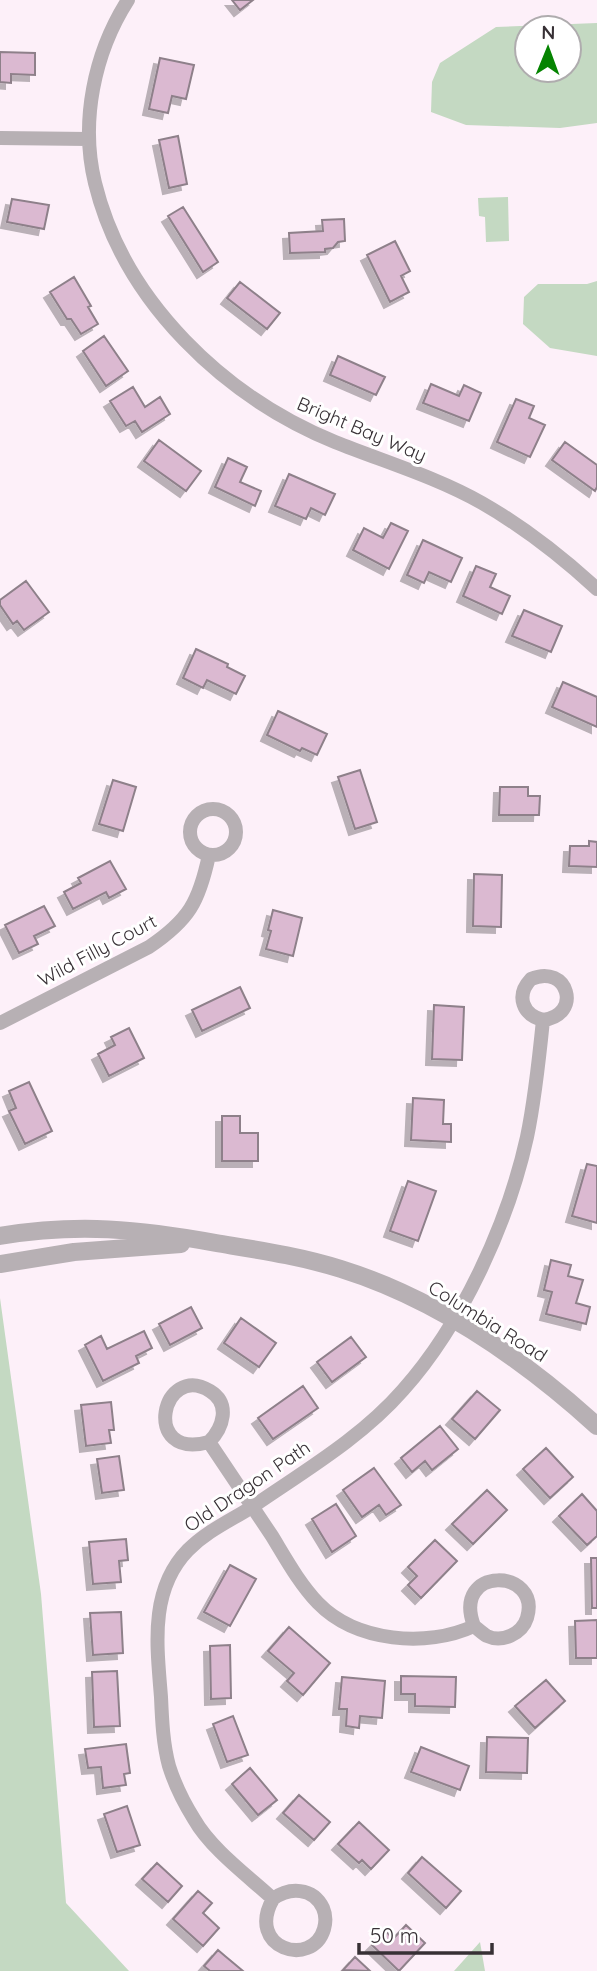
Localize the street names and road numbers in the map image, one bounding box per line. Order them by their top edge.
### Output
street label: Bright Bay Way [294,391,430,467]
street label: Wild Filly Court [34,909,160,991]
street label: Columbia Road [424,1275,552,1367]
street label: Old Dragon Path [179,1435,315,1537]

